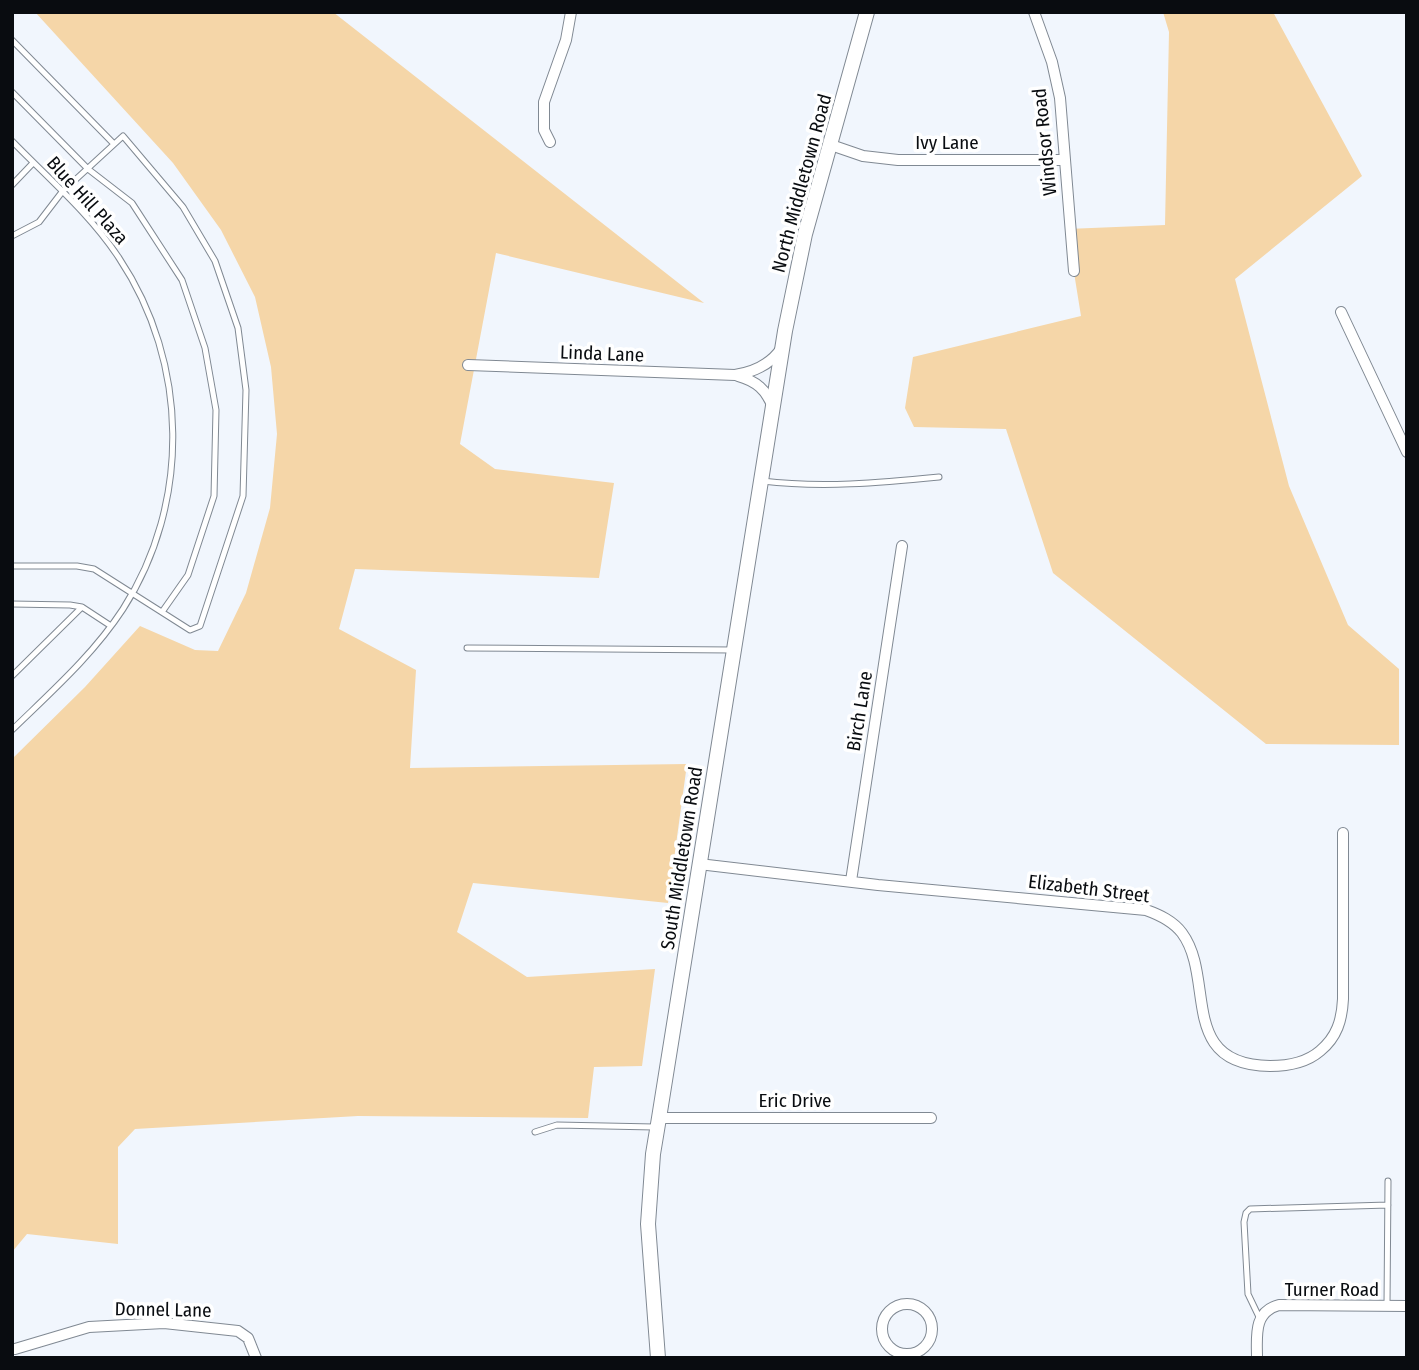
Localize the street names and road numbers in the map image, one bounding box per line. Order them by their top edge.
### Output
street label: Windsor Road [1027,87,1062,197]
street label: North Middletown Road [767,91,836,275]
street label: Ivy Lane [915,131,979,154]
street label: Blue Hill Plaza [42,152,133,249]
street label: Linda Lane [560,341,644,366]
street label: Birch Lane [842,669,877,753]
street label: South Middletown Road [656,765,707,951]
street label: Elizabeth Street [1027,870,1152,907]
street label: Eric Drive [759,1089,831,1112]
street label: Turner Road [1285,1278,1379,1301]
street label: Donnel Lane [114,1297,212,1322]

